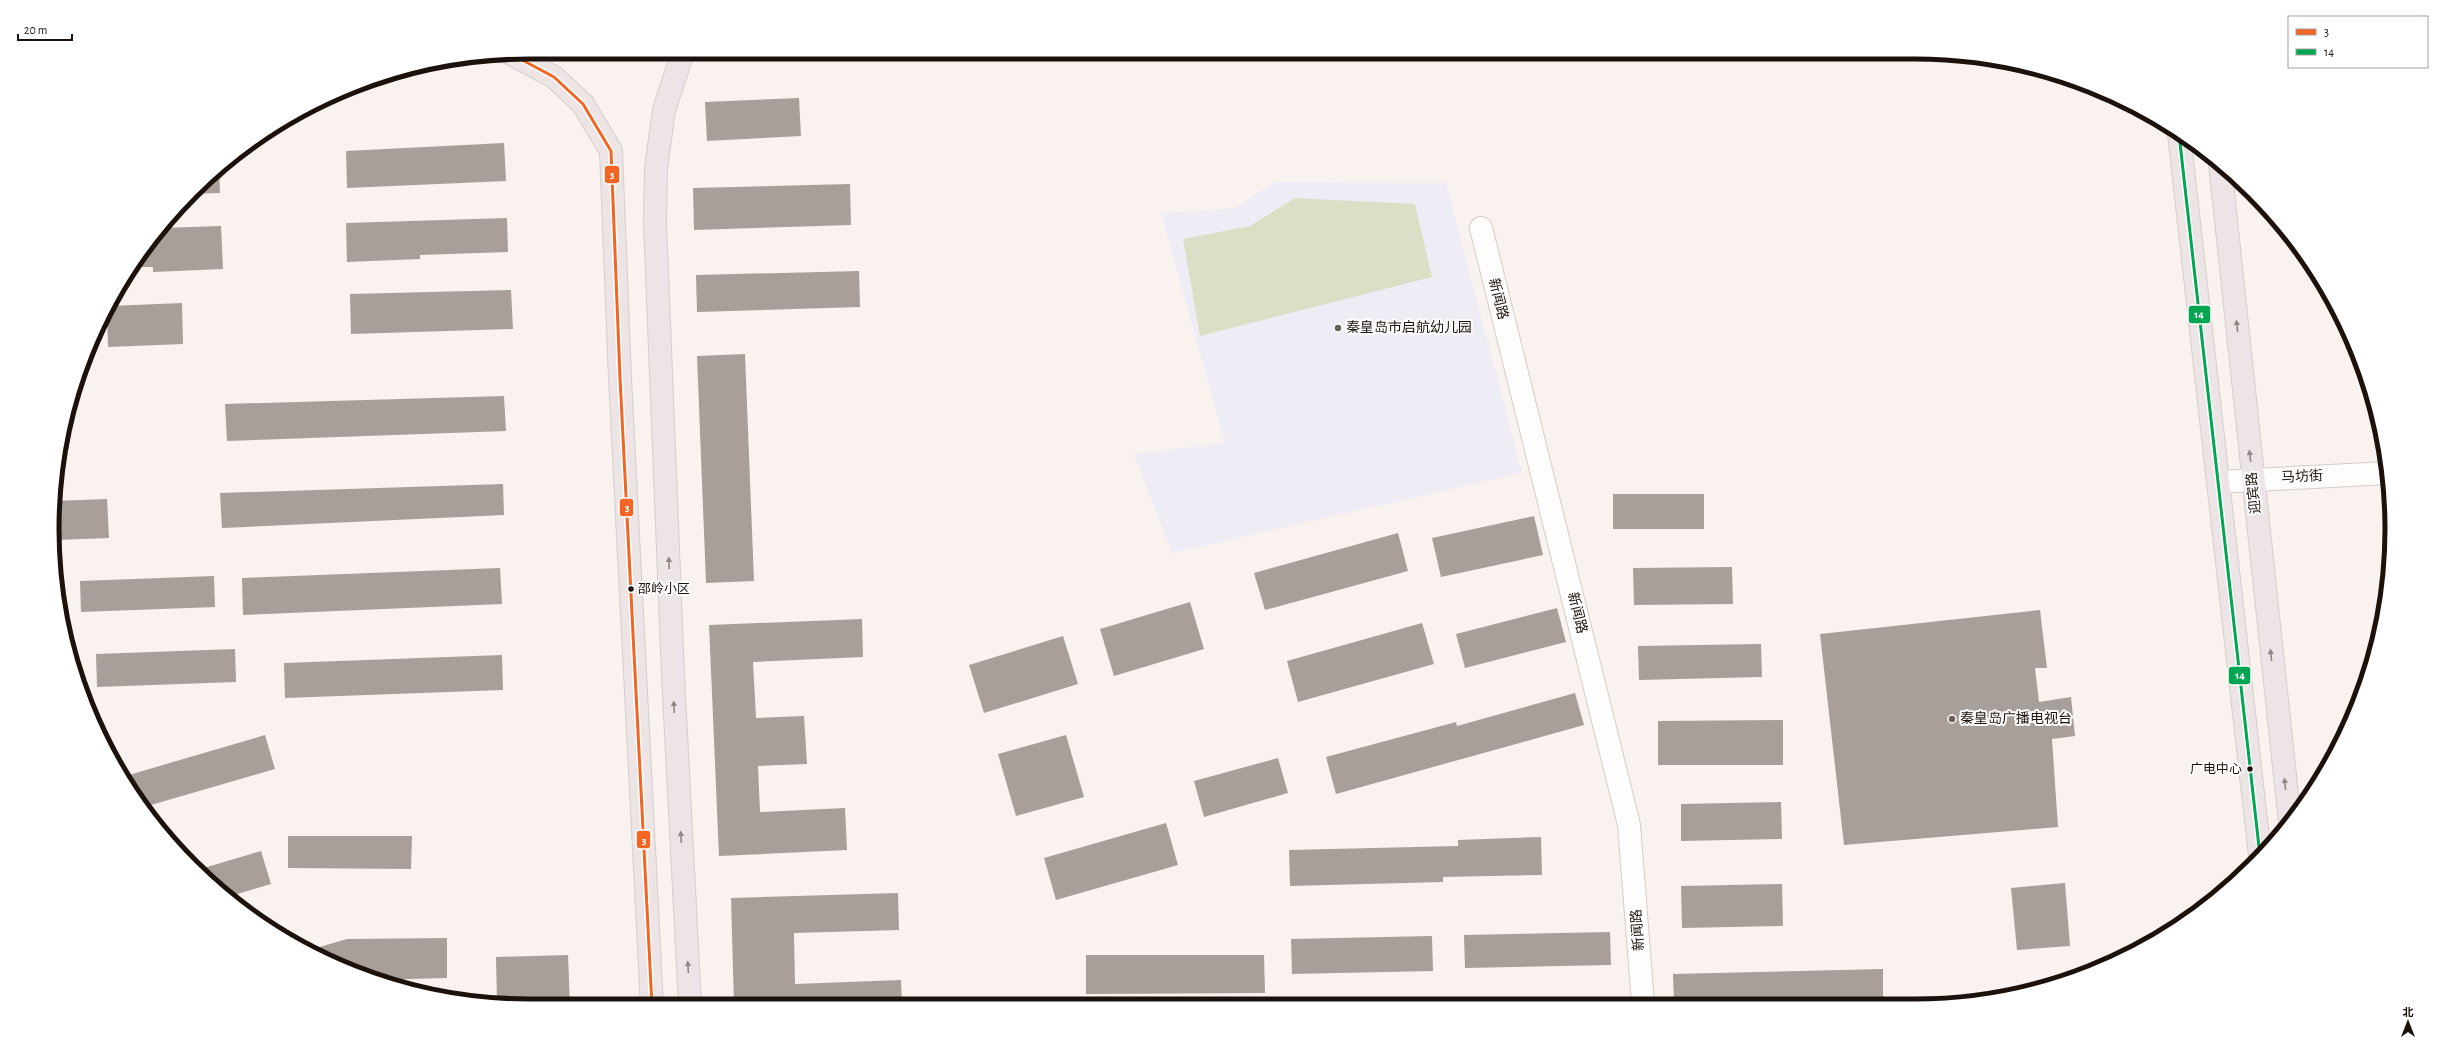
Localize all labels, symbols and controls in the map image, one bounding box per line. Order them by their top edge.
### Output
scale bar [18,16,72,42]
legend [2288,16,2428,68]
text: 20 m [24,24,47,36]
text: 3 [2324,26,2329,38]
text: 14 [2324,46,2334,58]
line badge: 3 [604,165,620,184]
text: 3 [610,169,615,180]
street label: 新闻路 [1486,277,1511,321]
line badge: 14 [2188,305,2211,324]
text: 14 [2194,309,2204,320]
place label: 秦皇岛市启航幼儿园 [1346,320,1472,335]
one-way arrow [2233,320,2240,333]
marker: 秦皇岛市启航幼儿园 [1333,323,1343,333]
one-way arrow [2247,450,2253,462]
street label: 马坊街 [2281,467,2323,485]
street label: 迎宾路 [2244,471,2263,515]
line badge: 3 [619,498,634,517]
text: 3 [625,502,630,513]
one-way arrow [666,556,672,569]
place label: 邵岭小区 [638,581,690,596]
marker: 邵岭小区 [626,584,636,594]
street label: 新闻路 [1565,591,1590,635]
one-way arrow [2268,649,2275,661]
line badge: 14 [2228,666,2251,685]
text: 14 [2235,670,2245,681]
one-way arrow [671,701,678,713]
place label: 秦皇岛广播电视台 [1960,711,2072,726]
marker: 秦皇岛广播电视台 [1947,714,1957,724]
place label: 广电中心 [2190,762,2242,776]
marker: 广电中心 [2245,764,2255,774]
one-way arrow [2282,778,2289,790]
line badge: 3 [636,830,651,849]
one-way arrow [678,831,685,843]
text: 3 [642,835,647,846]
street label: 新闻路 [1629,909,1646,952]
one-way arrow [685,961,692,973]
north arrow [2388,1002,2428,1042]
text: 北 [2403,1007,2414,1018]

